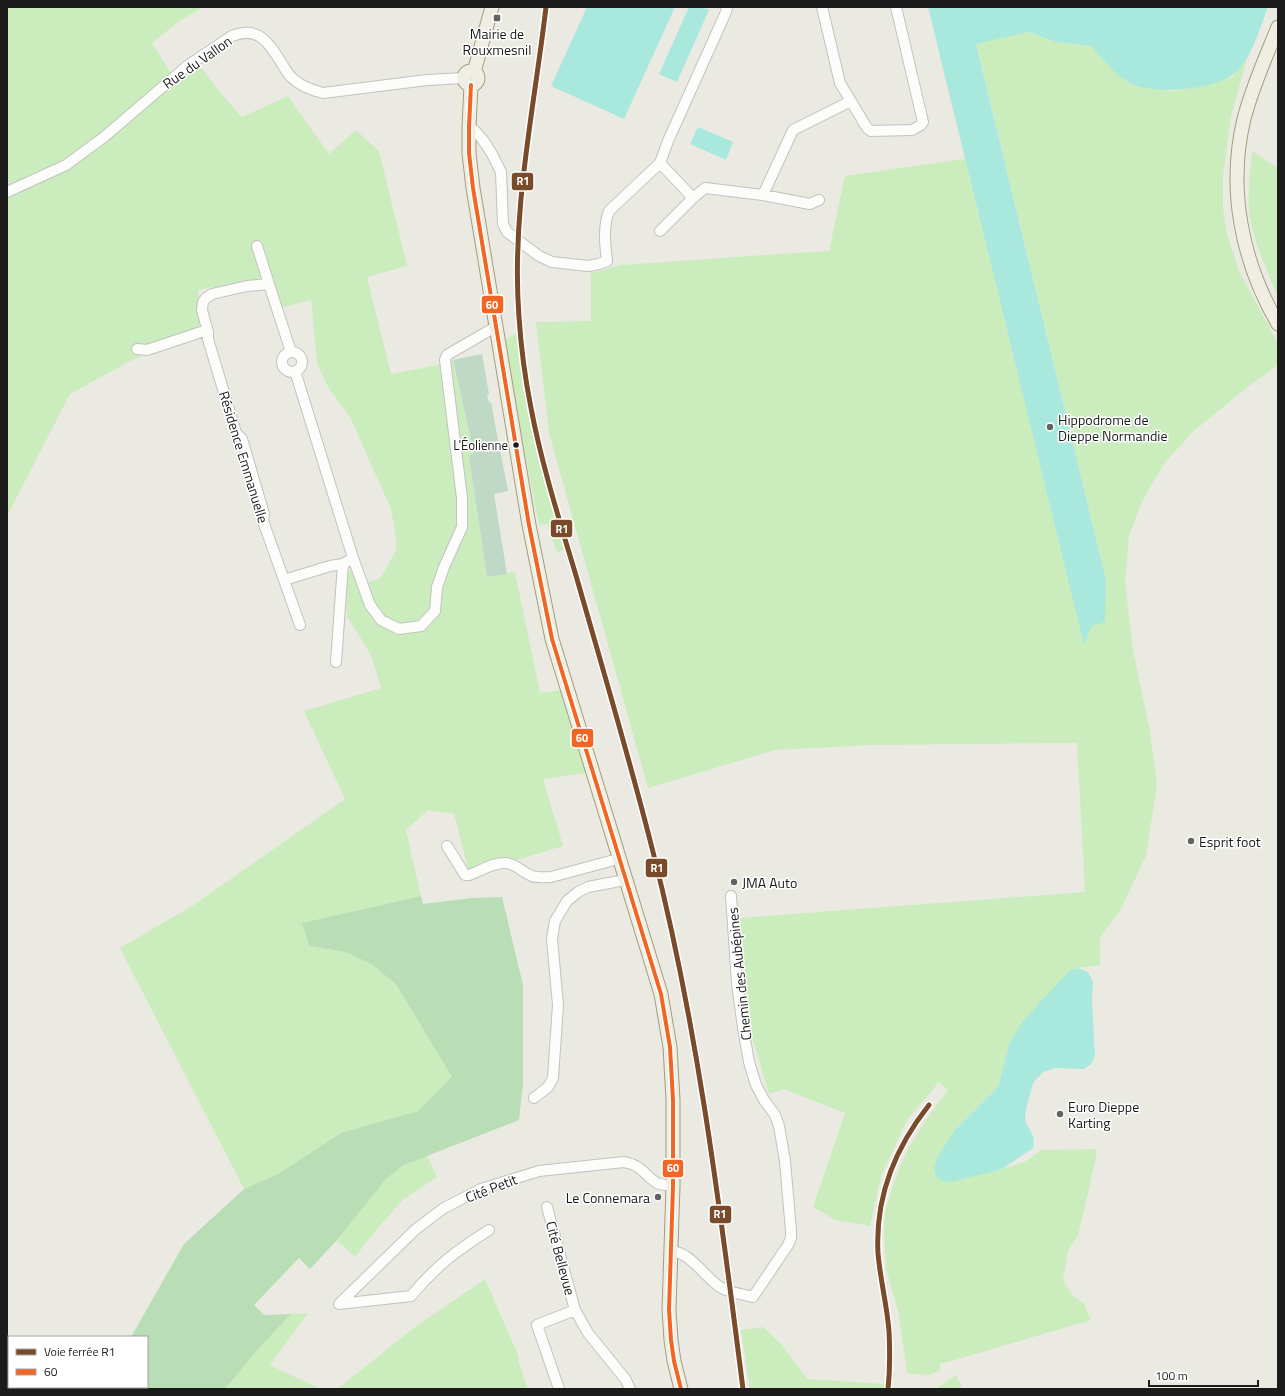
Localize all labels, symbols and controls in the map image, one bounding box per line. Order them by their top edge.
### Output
marker: Mairie de Rouxmesnil [492,13,502,23]
place label: Mairie de Rouxmesnil [463,23,531,60]
street label: Rue du Vallon [158,30,236,94]
line badge: R1 [511,172,534,191]
text: R1 [517,173,529,189]
line badge: 60 [481,295,504,314]
text: 60 [486,297,498,313]
street label: Résidence Emmanuelle [214,388,274,526]
place label: Hippodrome de Dieppe Normandie [1058,409,1167,446]
marker: Hippodrome de Dieppe Normandie [1045,422,1055,432]
place label: L'Éolienne [453,435,508,455]
marker: L'Éolienne [511,440,521,450]
line badge: R1 [550,519,573,538]
text: R1 [556,521,568,537]
line badge: 60 [571,728,594,748]
text: 60 [576,730,588,746]
place label: Esprit foot [1199,831,1261,852]
marker: Esprit foot [1186,836,1196,846]
line badge: R1 [645,858,668,878]
text: R1 [651,860,663,876]
place label: JMA Auto [742,872,797,893]
marker: JMA Auto [729,877,739,887]
street label: Chemin des Aubépines [722,907,756,1041]
place label: Euro Dieppe Karting [1068,1096,1139,1133]
marker: Euro Dieppe Karting [1055,1109,1065,1119]
line badge: 60 [662,1159,684,1178]
text: 60 [667,1160,679,1176]
street label: Cité Petit [462,1169,520,1207]
place label: Le Connemara [566,1187,650,1208]
marker: Le Connemara [653,1192,663,1202]
line badge: R1 [709,1205,732,1224]
text: R1 [714,1206,726,1222]
street label: Cité Bellevue [541,1219,581,1297]
legend [8,1336,148,1388]
text: Voie ferrée R1 [44,1342,115,1361]
text: 60 [44,1362,58,1381]
scale bar [1149,1362,1258,1388]
text: 100 m [1155,1366,1188,1385]

